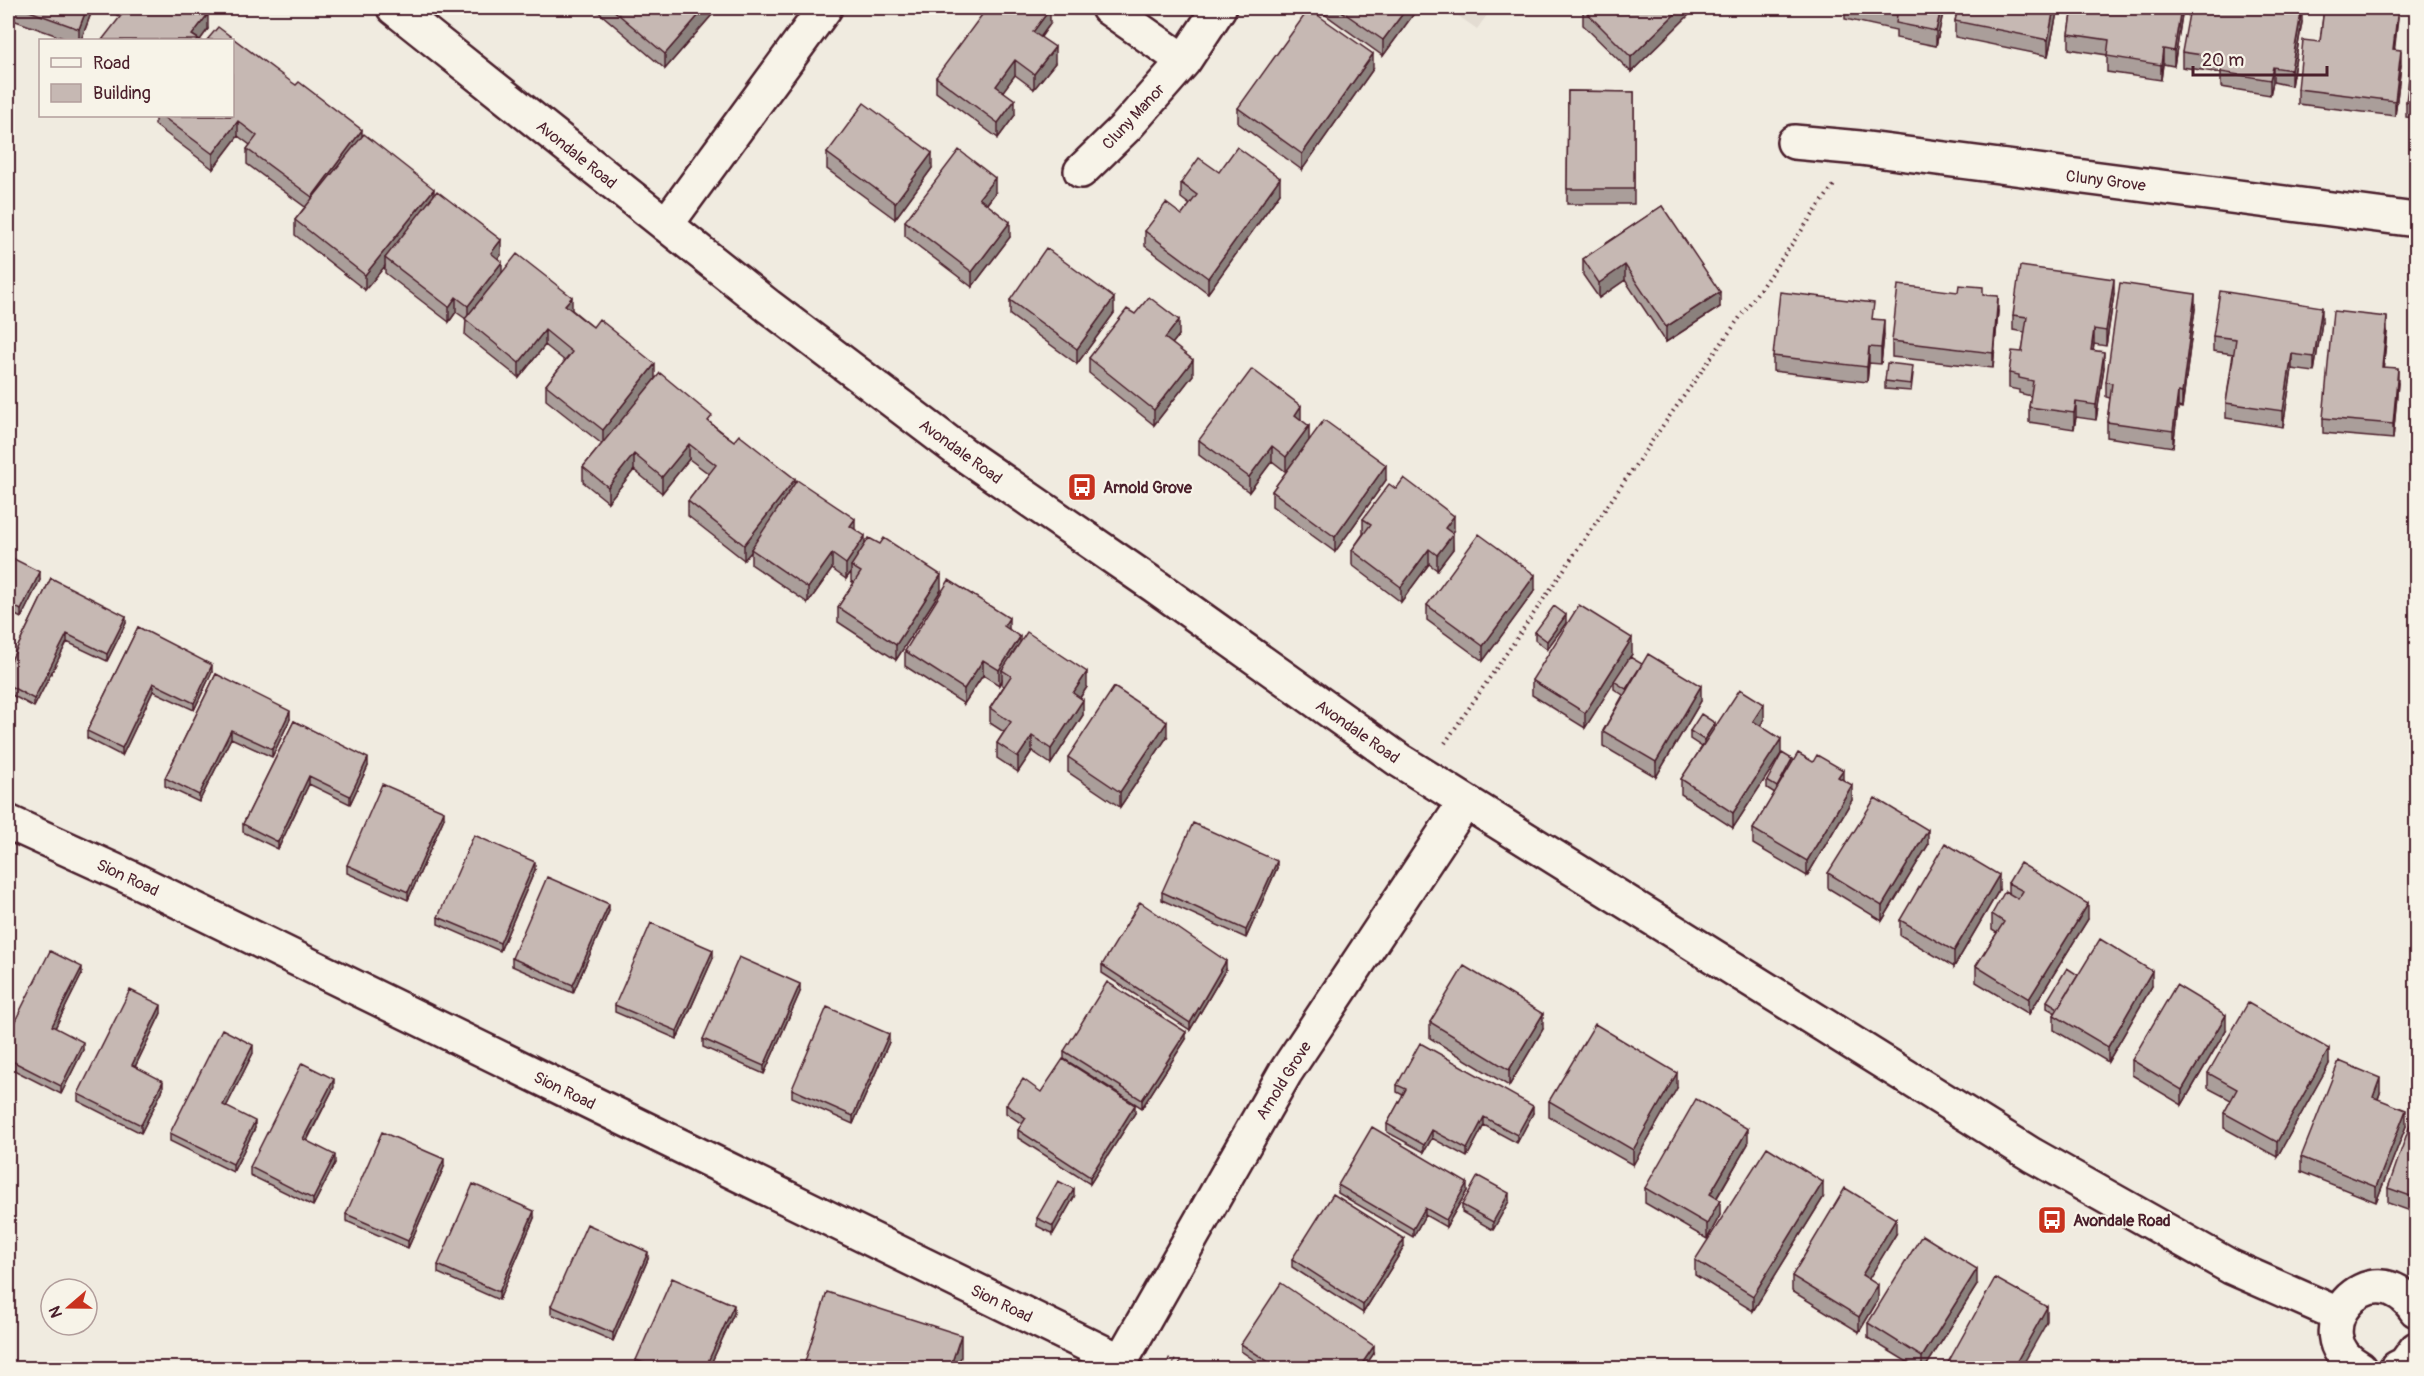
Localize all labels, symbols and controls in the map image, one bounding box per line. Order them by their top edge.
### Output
legend [39,39,234,117]
scale bar [2193,39,2326,77]
text: 20 m [2202,49,2244,72]
text: Road [93,52,130,75]
street label: Cluny Manor [1098,79,1170,154]
text: Building [93,82,151,105]
street label: Avondale Road [532,116,621,193]
street label: Cluny Grove [2065,166,2147,196]
street label: Avondale Road [915,415,1006,489]
bus stop icon: Arnold Grove [1066,471,1098,503]
place label: Arnold Grove [1103,478,1193,498]
street label: Avondale Road [1312,696,1403,768]
street label: Sion Road [93,855,162,901]
street label: Arnold Grove [1252,1037,1316,1124]
street label: Sion Road [530,1067,599,1114]
bus stop icon: Avondale Road [2036,1204,2068,1236]
place label: Avondale Road [2073,1211,2171,1231]
north arrow [39,1277,99,1337]
street label: Sion Road [967,1280,1036,1327]
text: N [45,1303,67,1320]

